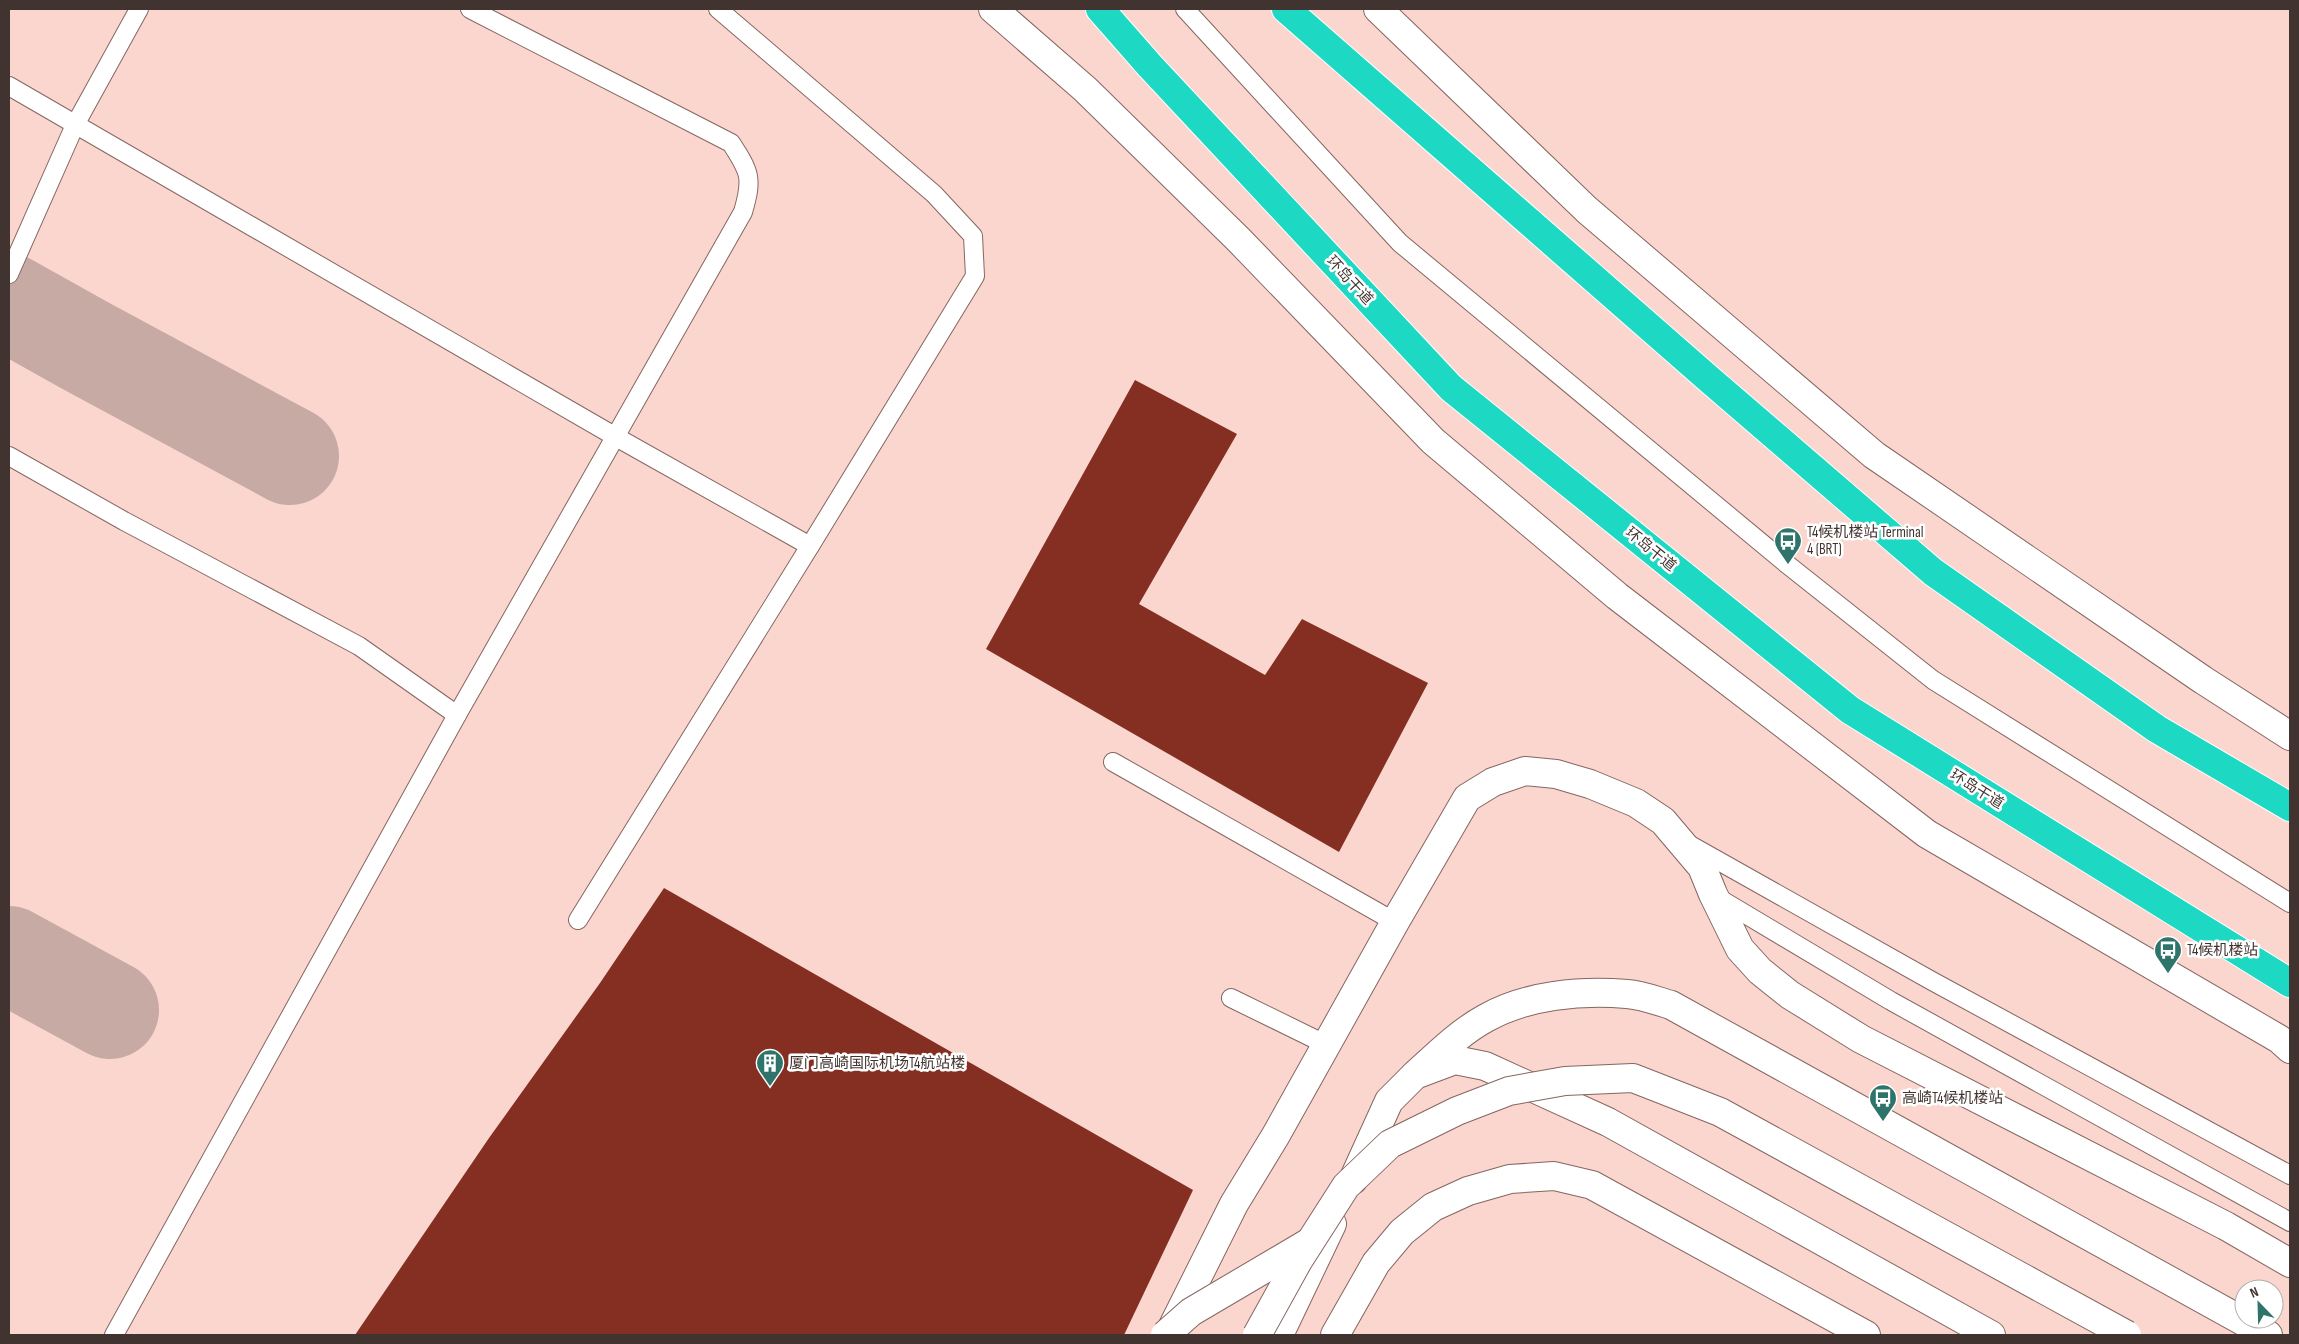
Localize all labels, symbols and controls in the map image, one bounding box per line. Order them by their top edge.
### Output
street label: 环岛干道 [1322,252,1377,309]
street label: 环岛干道 [1621,523,1680,576]
place label: T4候机楼站 Terminal 4 (BRT) [1807,523,1924,559]
bus stop icon: T4候机楼站 Terminal 4 (BRT) [1773,526,1803,565]
street label: 环岛干道 [1946,765,2007,813]
bus stop icon: T4候机楼站 [2153,935,2183,974]
place label: T4候机楼站 [2187,941,2258,960]
building icon: 厦门高崎国际机场T4航站楼 [755,1048,785,1087]
place label: 厦门高崎国际机场T4航站楼 [789,1054,965,1073]
bus stop icon: 高崎T4候机楼站 [1868,1083,1898,1122]
place label: 高崎T4候机楼站 [1902,1089,2003,1108]
north arrow [2234,1279,2284,1329]
text: N [2247,1283,2261,1302]

